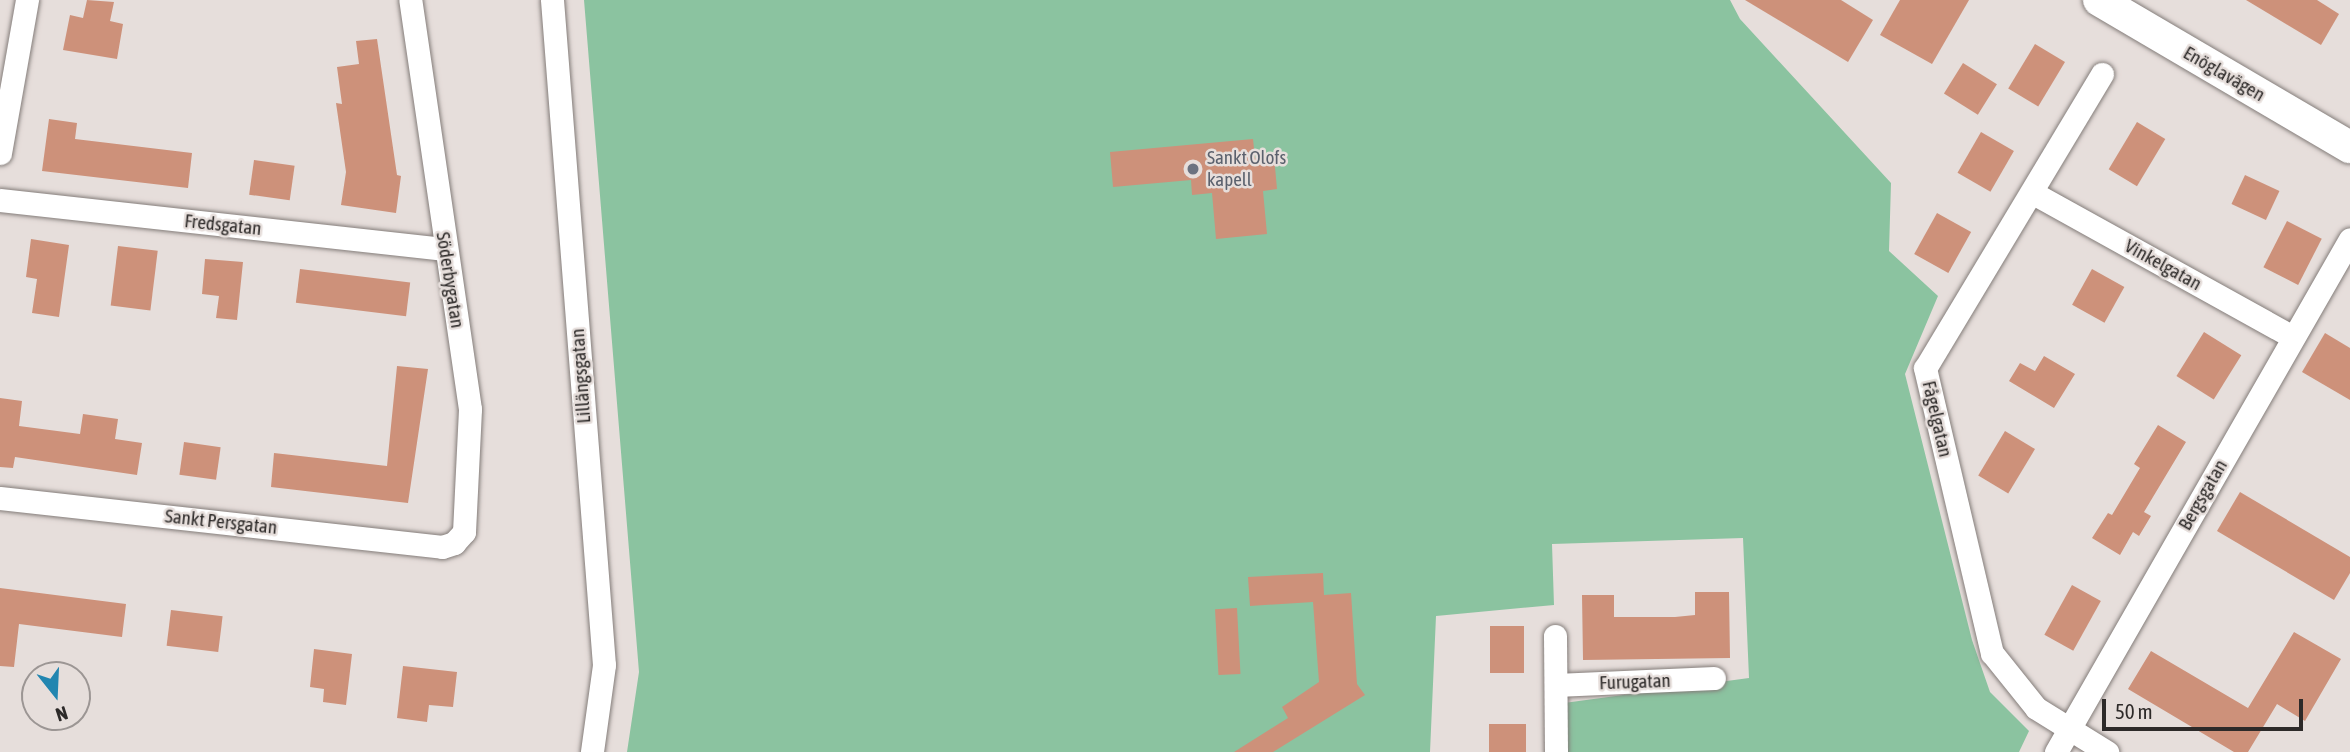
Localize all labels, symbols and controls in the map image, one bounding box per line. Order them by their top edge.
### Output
street label: Enöglavägen [2179,42,2269,106]
place label: Sankt Olofs kapell [1207,147,1286,191]
marker: Sankt Olofs kapell [1185,161,1201,177]
street label: Fredsgatan [183,210,263,240]
street label: Söderbygatan [431,230,469,330]
street label: Vinkelgatan [2121,235,2205,295]
street label: Lillängsgatan [566,328,596,424]
street label: Fågelgatan [1917,379,1957,459]
street label: Bergsgatan [2174,456,2232,534]
street label: Sankt Persgatan [164,505,278,539]
north arrow [21,661,91,731]
street label: Furugatan [1599,669,1671,695]
scale bar [2105,686,2306,730]
text: 50 m [2115,699,2153,723]
text: N [53,702,71,726]

